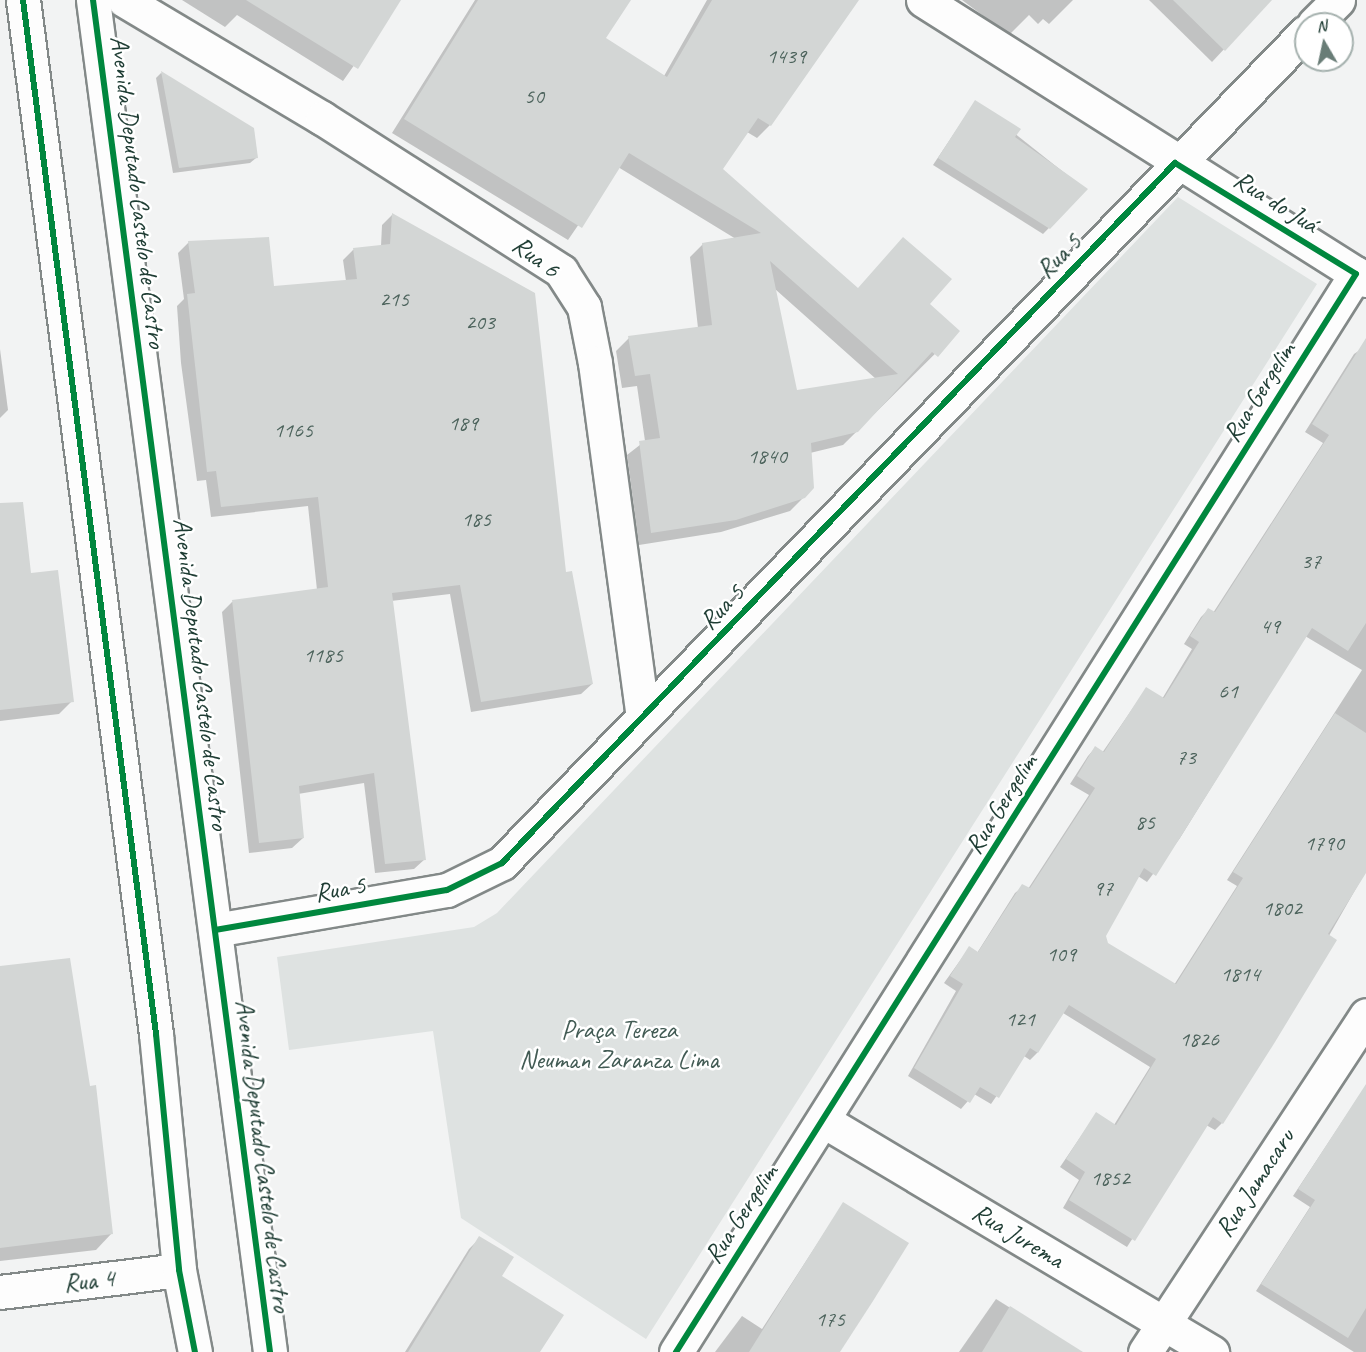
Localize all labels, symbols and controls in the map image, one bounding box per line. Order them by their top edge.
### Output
north arrow [1294,12,1354,72]
text: N [1315,16,1328,37]
street label: Avenida Deputado Castelo de Castro [103,33,173,351]
house number: 1439 [766,44,806,70]
house number: 50 [524,84,544,110]
street label: Rua do Juá [1228,164,1324,240]
street label: Rua 5 [1030,227,1088,285]
street label: Rua 6 [506,229,566,285]
house number: 215 [379,287,409,313]
house number: 203 [465,310,495,336]
street label: Rua Gergelim [1216,336,1302,448]
house number: 189 [448,411,478,437]
house number: 1165 [273,418,313,444]
house number: 1840 [747,444,787,470]
house number: 185 [461,507,491,533]
street label: Avenida Deputado Castelo de Castro [166,515,236,833]
house number: 37 [1301,549,1321,575]
street label: Rua 5 [693,578,751,636]
house number: 49 [1260,614,1280,640]
house number: 1185 [303,643,343,669]
house number: 61 [1218,679,1238,705]
house number: 73 [1176,745,1196,771]
street label: Rua Gergelim [958,748,1044,860]
house number: 85 [1135,810,1155,836]
house number: 1790 [1304,831,1344,857]
street label: Rua 5 [312,869,368,909]
house number: 97 [1093,876,1113,902]
house number: 1802 [1262,896,1302,922]
house number: 109 [1046,942,1076,968]
house number: 1814 [1220,962,1260,988]
street label: Avenida Deputado Castelo de Castro [228,997,298,1315]
house number: 121 [1005,1007,1035,1033]
park label: Praça Tereza Neuman Zaranza Lima [519,1014,719,1076]
house number: 1826 [1179,1027,1219,1053]
street label: Rua Jamacaru [1209,1123,1301,1243]
street label: Rua Gergelim [698,1159,784,1269]
house number: 1852 [1090,1166,1130,1192]
street label: Rua Jurema [967,1197,1069,1275]
street label: Rua 4 [62,1262,116,1300]
house number: 175 [815,1307,845,1333]

